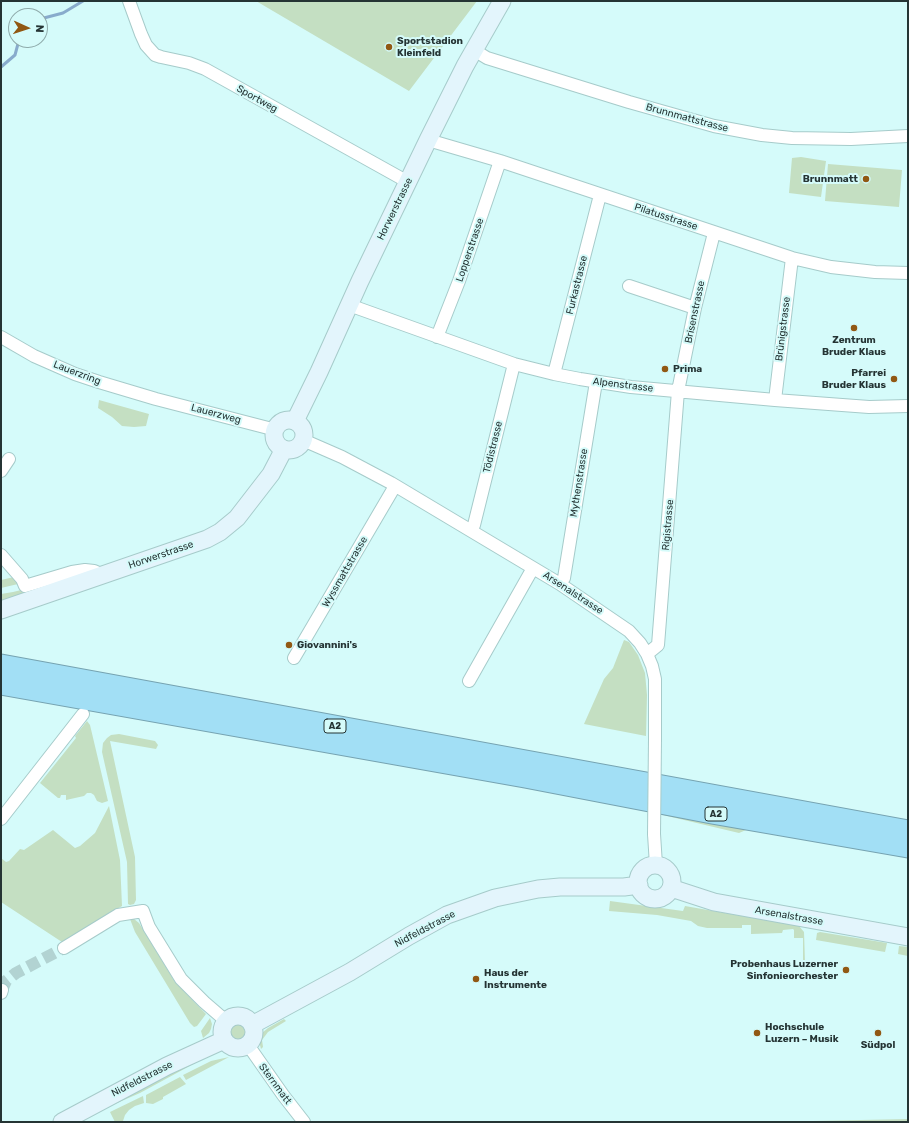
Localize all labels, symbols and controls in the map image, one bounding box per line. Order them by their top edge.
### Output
north arrow [8,8,48,48]
text: N [33,24,46,33]
place label: Sportstadion Kleinfeld [397,35,463,58]
marker: Sportstadion Kleinfeld [384,42,394,52]
street label: Sportweg [234,83,280,115]
street label: Brunnmattstrasse [644,101,730,135]
place label: Brunnmatt [803,173,858,185]
marker: Brunnmatt [861,174,871,184]
street label: Horwerstrasse [375,176,415,242]
street label: Pilatusstrasse [633,201,699,233]
street label: Lopperstrasse [453,217,487,283]
street label: Furkastrasse [564,254,590,316]
street label: Brisenstrasse [683,280,707,344]
street label: Brünigstrasse [773,296,793,362]
marker: Zentrum Bruder Klaus [849,323,859,333]
place label: Zentrum Bruder Klaus [822,334,886,358]
street label: Lauerzring [52,358,102,388]
place label: Prima [673,363,702,375]
marker: Prima [660,364,670,374]
place label: Pfarrei Bruder Klaus [822,367,886,390]
marker: Pfarrei Bruder Klaus [889,374,899,384]
street label: Alpenstrasse [592,375,654,395]
street label: Lauerzweg [190,402,242,426]
street label: Tödistrasse [481,420,505,474]
street label: Mythenstrasse [568,448,590,518]
street label: Rigistrasse [660,499,676,551]
street label: Wyssmattstrasse [320,534,370,610]
street label: Horwerstrasse [127,538,195,572]
street label: Arsenalstrasse [541,569,605,617]
place label: Giovannini's [297,639,357,651]
marker: Giovannini's [284,640,294,650]
road number: A2 [324,719,346,733]
road number: A2 [705,807,727,821]
street label: Arsenalstrasse [754,904,824,928]
street label: Nidfeldstrasse [393,908,457,950]
place label: Probenhaus Luzerner Sinfonieorchester [730,958,838,982]
marker: Probenhaus Luzerner Sinfonieorchester [841,965,851,975]
place label: Haus der Instrumente [484,967,547,990]
marker: Haus der Instrumente [471,974,481,984]
place label: Hochschule Luzern – Musik [765,1021,839,1044]
marker: Hochschule Luzern – Musik [752,1028,762,1038]
marker: Südpol [873,1028,883,1038]
place label: Südpol [861,1039,895,1051]
street label: Nidfeldstrasse [109,1058,175,1100]
street label: Sternmatt [256,1061,294,1107]

